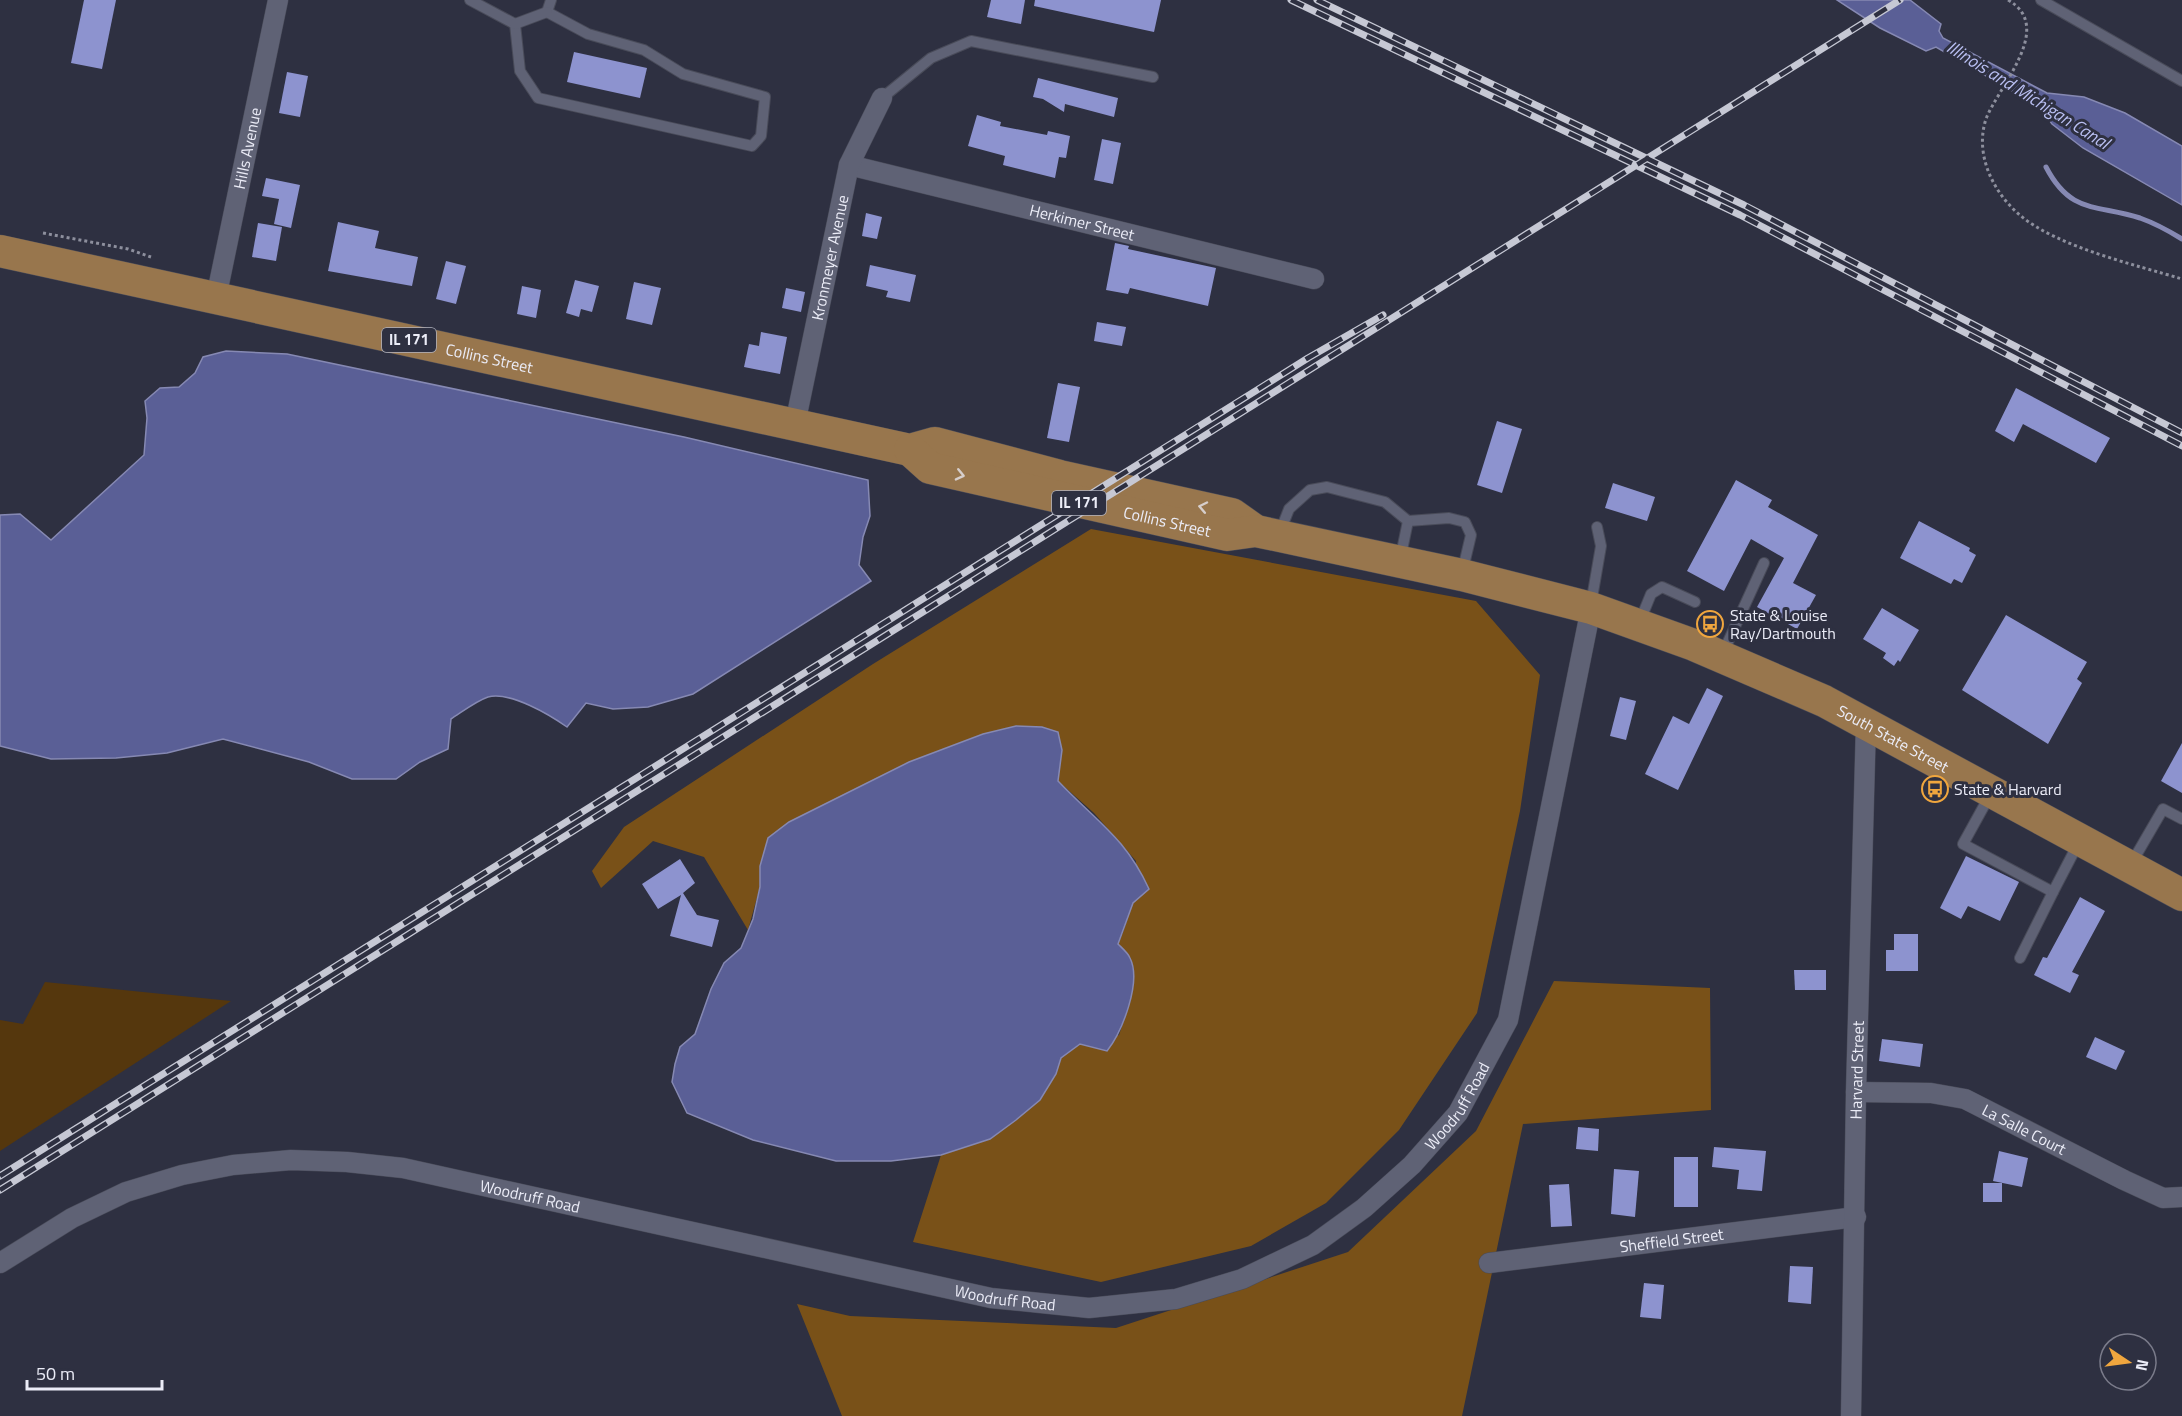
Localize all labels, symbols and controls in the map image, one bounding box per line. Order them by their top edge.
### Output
water label: Illinois and Michigan Canal [1942,33,2117,157]
street label: Hills Avenue [227,105,267,191]
street label: Kronmeyer Avenue [805,193,854,323]
street label: Herkimer Street [1027,198,1137,247]
road number: IL 171 [382,328,436,352]
street label: Collins Street [443,337,536,379]
one-way arrow [955,468,965,481]
road number: IL 171 [1052,491,1106,515]
street label: Collins Street [1121,500,1213,543]
one-way arrow [1198,502,1208,515]
place label: State & Louise Ray/Dartmouth [1730,603,1836,645]
bus stop icon: State & Louise Ray/Dartmouth [1695,609,1725,639]
street label: South State Street [1833,698,1954,779]
bus stop icon: State & Harvard [1920,774,1950,804]
place label: State & Harvard [1954,777,2062,801]
street label: Harvard Street [1844,1020,1870,1120]
street label: Woodruff Road [1419,1058,1495,1155]
street label: La Salle Court [1978,1098,2071,1161]
street label: Woodruff Road [478,1173,582,1219]
street label: Sheffield Street [1618,1222,1725,1259]
street label: Woodruff Road [952,1278,1057,1317]
north arrow [2098,1332,2158,1392]
scale bar [27,1353,162,1391]
text: N [2130,1357,2156,1373]
text: 50 m [36,1360,75,1387]

